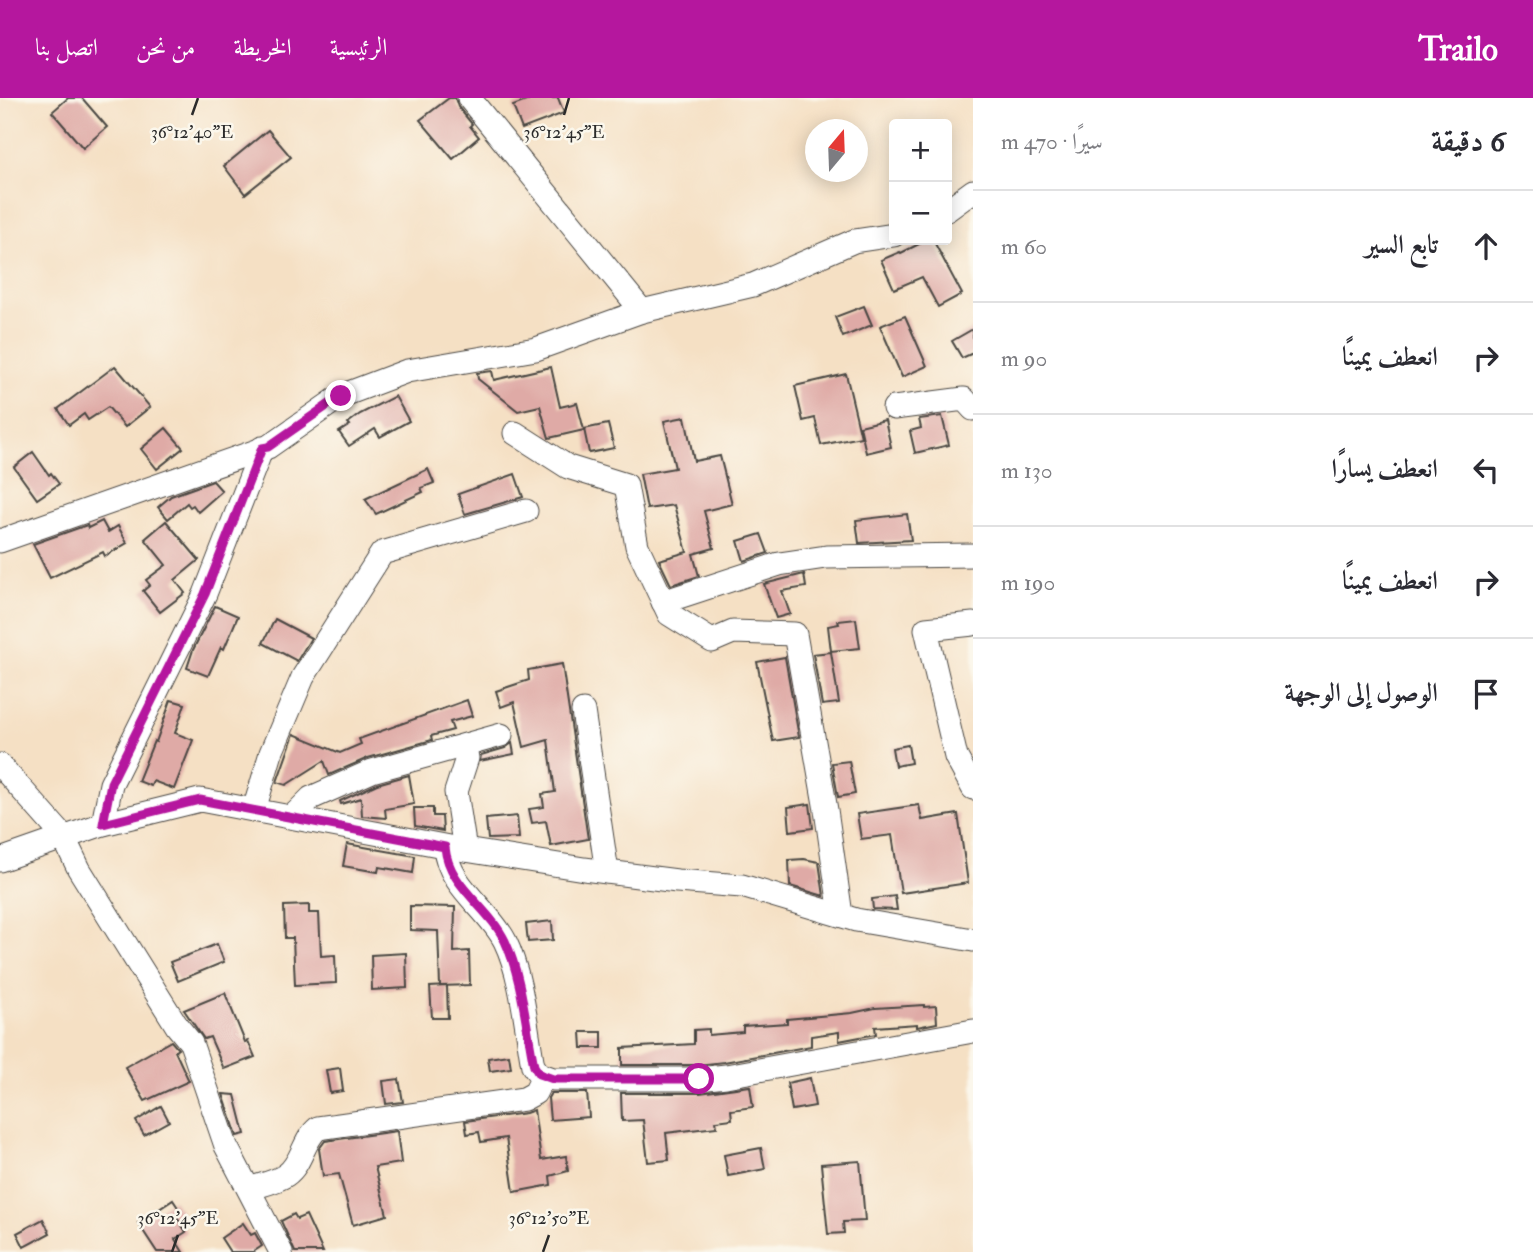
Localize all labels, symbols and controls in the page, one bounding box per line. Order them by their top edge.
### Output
text: Trailo [1418,29,1498,70]
text: اتصل بنا [35,32,98,63]
text: من نحن [136,32,195,63]
text: الخريطة [233,32,292,63]
text: الرئيسية [330,32,387,63]
north arrow [805,119,868,182]
map controls [889,119,952,245]
button: + [889,119,952,182]
text: 36°12'40"E [151,121,233,144]
text: 36°12'45"E [524,121,604,144]
text: 6 دقيقة [1431,123,1505,160]
text: سيرًا · 470 m [1001,127,1103,156]
button: − [889,182,952,245]
icon: ahead [1467,227,1505,265]
text: تابع السير [1365,229,1438,261]
text: 60 m [1001,232,1047,261]
icon: right [1467,339,1505,377]
text: انعطف يمينًا [1342,341,1438,373]
text: 90 m [1001,344,1047,373]
route end [325,380,356,411]
icon: left [1467,451,1505,489]
text: انعطف يسارًا [1332,453,1438,485]
text: 130 m [1001,456,1053,485]
icon: right [1467,563,1505,601]
text: انعطف يمينًا [1342,565,1438,597]
text: 190 m [1001,568,1055,597]
icon: arrive [1467,675,1505,713]
text: الوصول إلى الوجهة [1285,677,1438,709]
route start [683,1063,714,1094]
text: 36°12'45"E [138,1207,218,1230]
text: 36°12'50"E [509,1207,589,1230]

